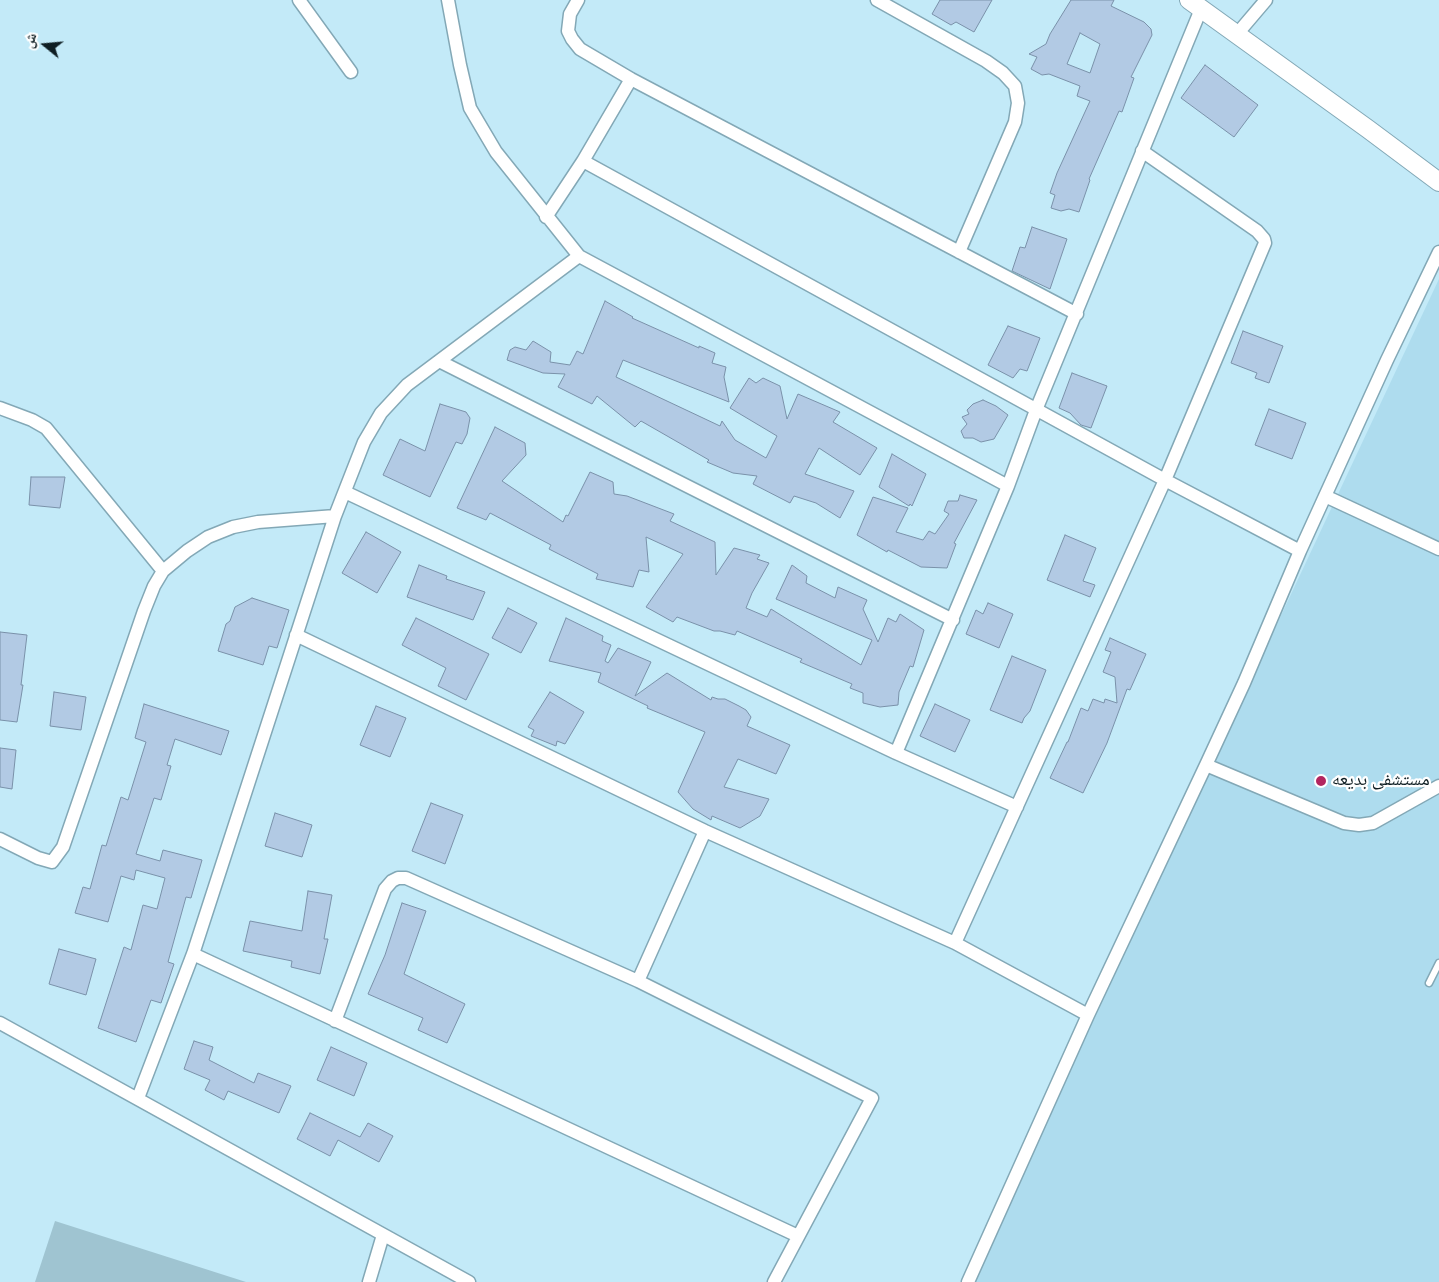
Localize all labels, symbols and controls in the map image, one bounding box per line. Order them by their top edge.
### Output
north arrow [20,20,70,70]
text: ش [19,31,41,50]
place label: مستشفى بديعه [1332,770,1430,792]
marker: مستشفى بديعه [1314,774,1328,788]

